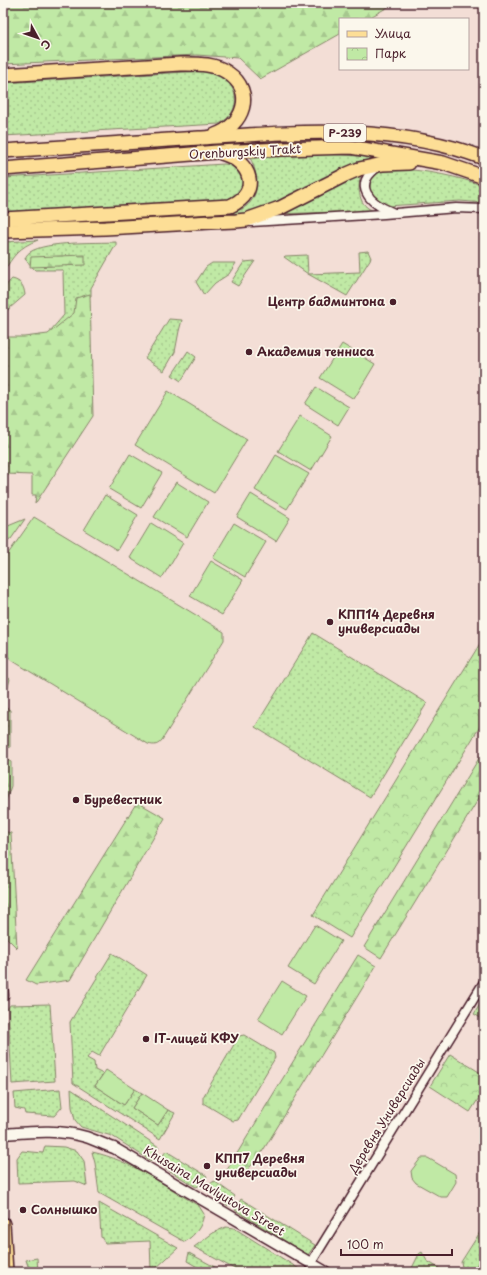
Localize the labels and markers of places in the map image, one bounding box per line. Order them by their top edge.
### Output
place label: Центр бадминтона [268,292,385,310]
marker: Центр бадминтона [388,297,398,307]
place label: Академия тенниса [257,342,375,360]
marker: Академия тенниса [244,347,254,357]
place label: КПП14 Деревня универсиады [338,605,435,637]
marker: КПП14 Деревня универсиады [325,617,335,627]
place label: Буревестник [84,790,162,808]
marker: Буревестник [71,795,81,805]
place label: IT-лицей КФУ [154,1029,239,1047]
marker: IT-лицей КФУ [141,1034,151,1044]
place label: КПП7 Деревня универсиады [215,1149,305,1181]
marker: КПП7 Деревня универсиады [202,1161,212,1171]
place label: Солнышко [31,1200,97,1218]
marker: Солнышко [18,1205,28,1215]

